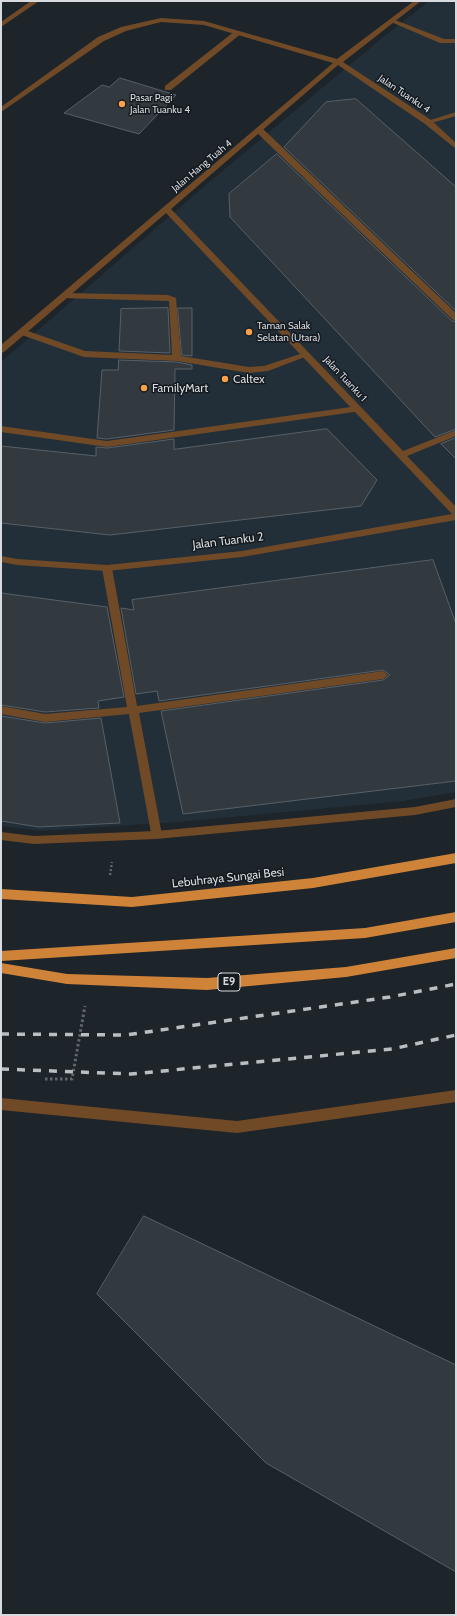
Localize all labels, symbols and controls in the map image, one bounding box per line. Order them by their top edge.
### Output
street label: Jalan Tuanku 4 [376,72,432,116]
place label: Pasar Pagi Jalan Tuanku 4 [130,92,190,116]
marker: Pasar Pagi Jalan Tuanku 4 [117,99,127,109]
street label: Jalan Hang Tuah 4 [170,137,234,195]
place label: Taman Salak Selatan (Utara) [257,320,320,344]
marker: Taman Salak Selatan (Utara) [244,327,254,337]
street label: Jalan Tuanku 1 [321,354,369,404]
place label: Caltex [233,372,265,386]
marker: Caltex [220,374,230,384]
place label: FamilyMart [152,381,208,395]
marker: FamilyMart [139,383,149,393]
street label: Jalan Tuanku 2 [192,529,264,553]
street label: Lebuhraya Sungai Besi [171,865,285,891]
road number: E9 [218,973,240,991]

